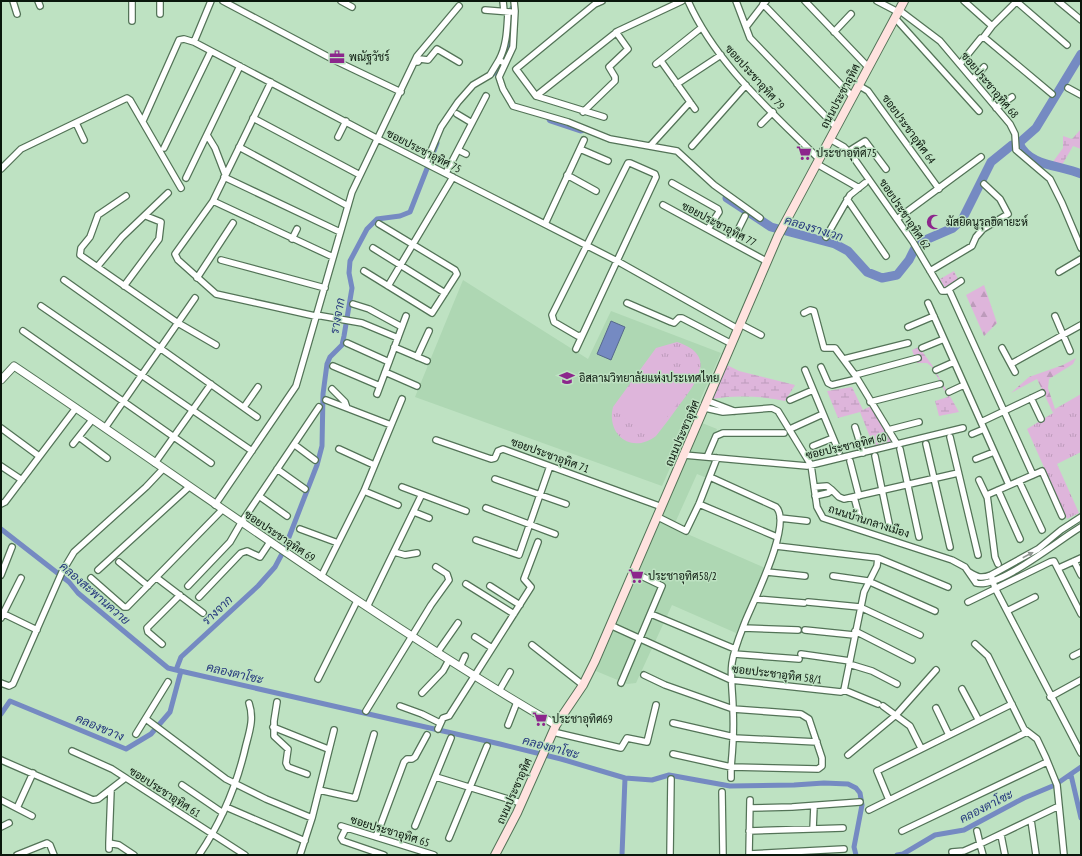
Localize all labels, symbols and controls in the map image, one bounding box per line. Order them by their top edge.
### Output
street label: ซอยประชาอุทิศ 79 [721,42,788,114]
office icon: พณัฐวัชร์ [328,48,346,66]
place label: พณัฐวัชร์ [349,49,390,65]
street label: ซอยประชาอุทิศ 68 [957,49,1022,122]
street label: ถนนประชาอุทิศ [817,61,865,132]
street label: ซอยประชาอุทิศ 64 [877,92,939,168]
street label: ซอยประชาอุทิศ 75 [383,126,464,178]
supermarket icon: ประชาอุทิศ75 [795,144,813,162]
place label: ประชาอุทิศ75 [816,146,877,162]
street label: ซอยประชาอุทิศ 62 [874,176,934,253]
street label: ซอยประชาอุทิศ 77 [678,198,759,251]
water label: คลองรางเวก [783,212,845,244]
mosque icon: มัสยิดนูรุลฮิดายะห์ [925,213,943,231]
place label: มัสยิดนูรุลฮิดายะห์ [946,214,1028,231]
water label: รางจาก [326,297,348,335]
school or university icon: อิสลามวิทยาลัยแห่งประเทศไทย [558,369,576,387]
place label: อิสลามวิทยาลัยแห่งประเทศไทย [579,370,719,385]
street label: ถนนประชาอุทิศ [662,398,704,469]
street label: ซอยประชาอุทิศ 60 [804,430,888,464]
street label: ซอยประชาอุทิศ 71 [508,434,591,478]
street label: ถนนบ้านกลางเมือง [827,501,911,541]
street label: ซอยประชาอุทิศ 69 [241,507,318,567]
one-way arrow [1023,552,1034,558]
water label: คลองสะพานควาย [57,558,133,628]
supermarket icon: ประชาอุทิศ58/2 [627,567,645,585]
place label: ประชาอุทิศ58/2 [648,569,717,585]
water label: รางจาก [199,592,236,628]
water label: คลองตาโซะ [205,659,266,687]
street label: ซอยประชาอุทิศ 58/1 [731,662,823,688]
water label: คลองขวาง [73,710,127,744]
supermarket icon: ประชาอุทิศ69 [531,710,549,728]
place label: ประชาอุทิศ69 [552,712,613,728]
water label: คลองตาโซะ [521,732,582,762]
street label: ถนนประชาอุทิศ [493,756,537,827]
street label: ซอยประชาอุทิศ 61 [126,764,203,822]
water label: คลองตาโซะ [957,786,1016,826]
street label: ซอยประชาอุทิศ 65 [348,812,432,852]

